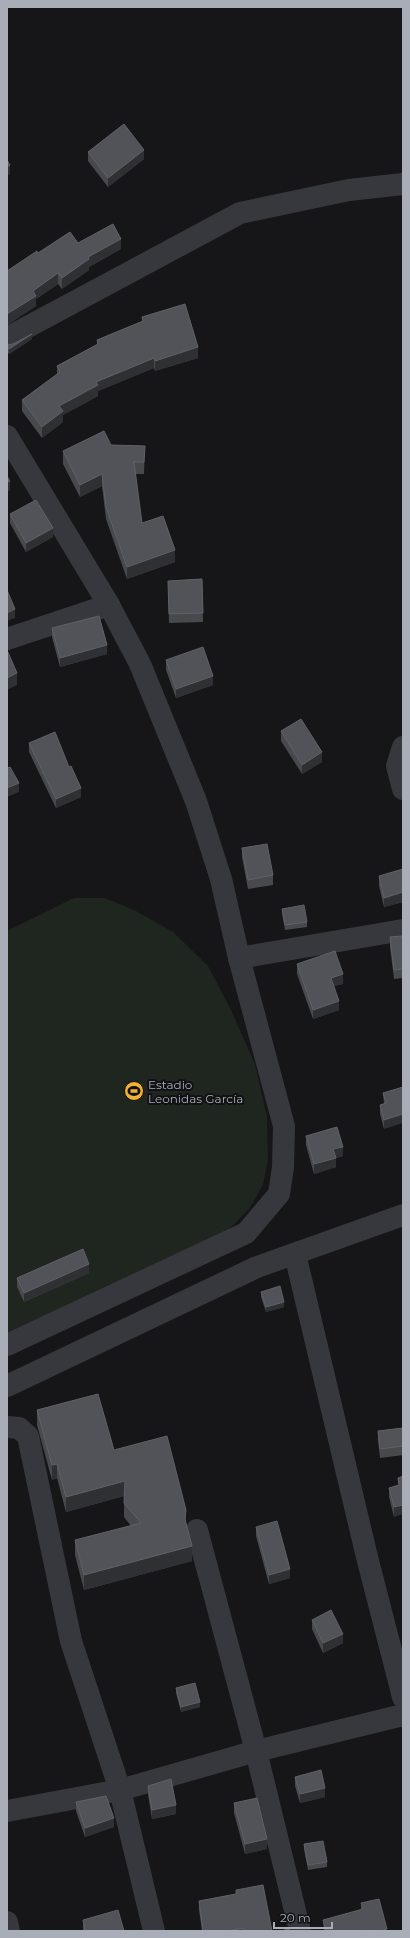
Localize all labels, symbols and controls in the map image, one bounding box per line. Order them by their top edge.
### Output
place label: Estadio Leonidas García [148,1077,243,1106]
sports icon: Estadio Leonidas García [123,1080,145,1102]
scale bar [274,1904,332,1930]
text: 20 m [280,1910,311,1925]

